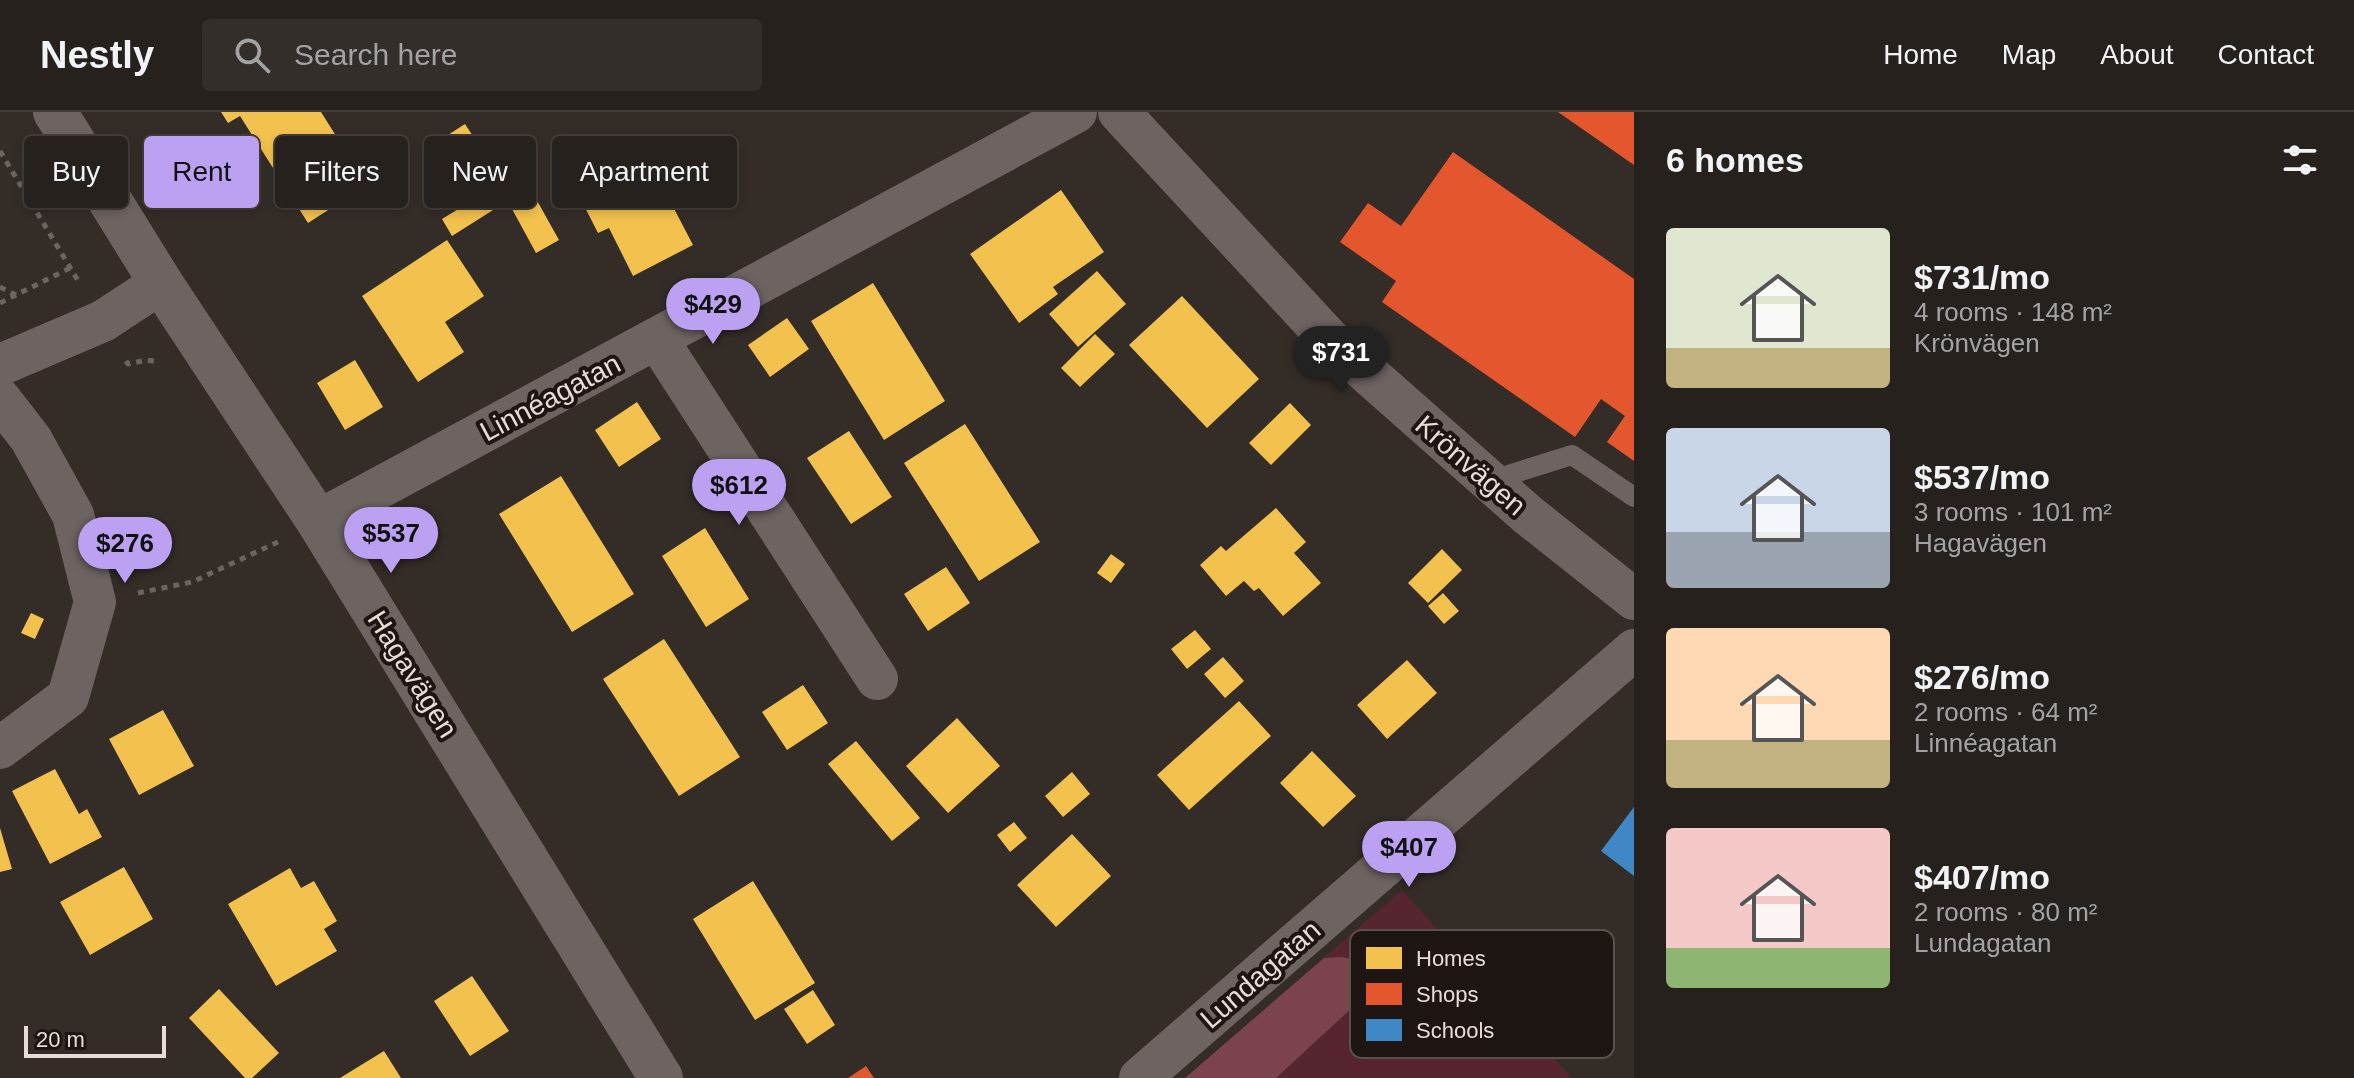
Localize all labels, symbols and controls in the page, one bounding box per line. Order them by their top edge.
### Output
search box [202,19,762,91]
icon: search [230,33,274,77]
text: Nestly [40,34,154,76]
text: Search here [294,38,458,71]
text: Home [1883,39,1958,70]
text: Map [2002,39,2056,70]
text: About [2100,39,2174,70]
text: Contact [2218,39,2314,70]
chip: Buy [24,136,128,208]
chip: Rent [144,136,259,208]
chip: Filters [275,136,408,208]
chip: New [424,136,536,208]
chip: Apartment [552,136,737,208]
icon: filters [2278,138,2322,182]
text: 6 homes [1666,141,1804,179]
text: $731/mo [1914,258,2050,296]
icon: home [1730,260,1826,356]
pin: $429 [666,278,760,346]
text: $429 [684,289,742,319]
text: 4 rooms · 148 m² [1914,297,2112,327]
pin: $731 [1294,326,1388,394]
text: Krönvägen [1914,328,2040,358]
text: $731 [1312,337,1370,367]
street label: Linnéagatan [475,348,626,447]
street label: Krönvägen [1409,409,1532,522]
text: $537/mo [1914,458,2050,496]
pin: $612 [692,459,786,527]
icon: home [1730,460,1826,556]
text: $612 [710,470,768,500]
text: 3 rooms · 101 m² [1914,497,2112,527]
pin: $537 [344,507,438,575]
pin: $276 [78,517,172,585]
text: $537 [362,518,420,548]
text: $276 [96,528,154,558]
text: Hagavägen [1914,528,2047,558]
street label: Hagavägen [361,605,464,743]
text: $276/mo [1914,658,2050,696]
icon: home [1730,660,1826,756]
text: 2 rooms · 64 m² [1914,697,2098,727]
text: Linnéagatan [1914,728,2057,758]
pin: $407 [1362,821,1456,889]
text: $407 [1380,832,1438,862]
text: $407/mo [1914,858,2050,896]
icon: home [1730,860,1826,956]
text: 2 rooms · 80 m² [1914,897,2098,927]
street label: Lundagatan [1194,914,1326,1035]
text: Lundagatan [1914,928,2051,958]
legend [1350,930,1614,1058]
text: Homes [1416,946,1486,971]
text: Shops [1416,982,1478,1007]
text: Schools [1416,1018,1494,1043]
scale bar [24,1022,166,1058]
text: 20 m [36,1027,85,1052]

